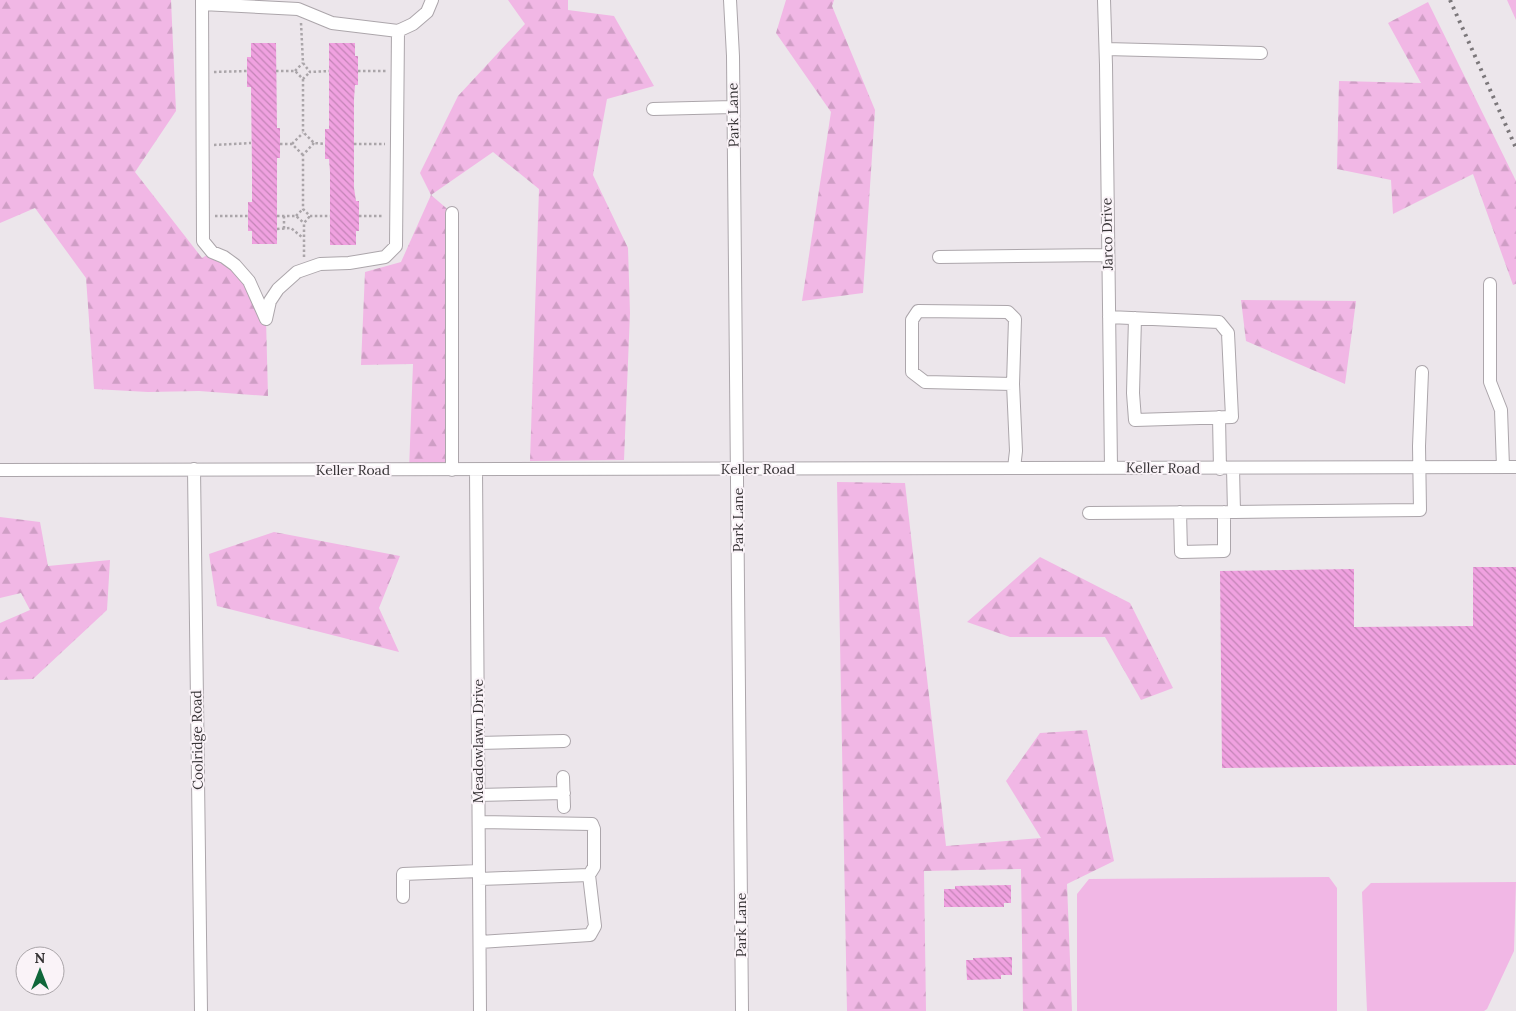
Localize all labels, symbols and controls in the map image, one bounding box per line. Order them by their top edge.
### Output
street label: Park Lane [723,82,743,147]
street label: Jarco Drive [1097,197,1117,271]
street label: Keller Road [1126,458,1200,478]
street label: Keller Road [721,460,795,478]
street label: Keller Road [316,461,390,479]
street label: Park Lane [729,487,747,552]
street label: Meadowlawn Drive [469,678,487,803]
street label: Coolridge Road [187,690,207,790]
street label: Park Lane [732,892,750,957]
north arrow [15,946,65,996]
text: N [35,949,46,967]

